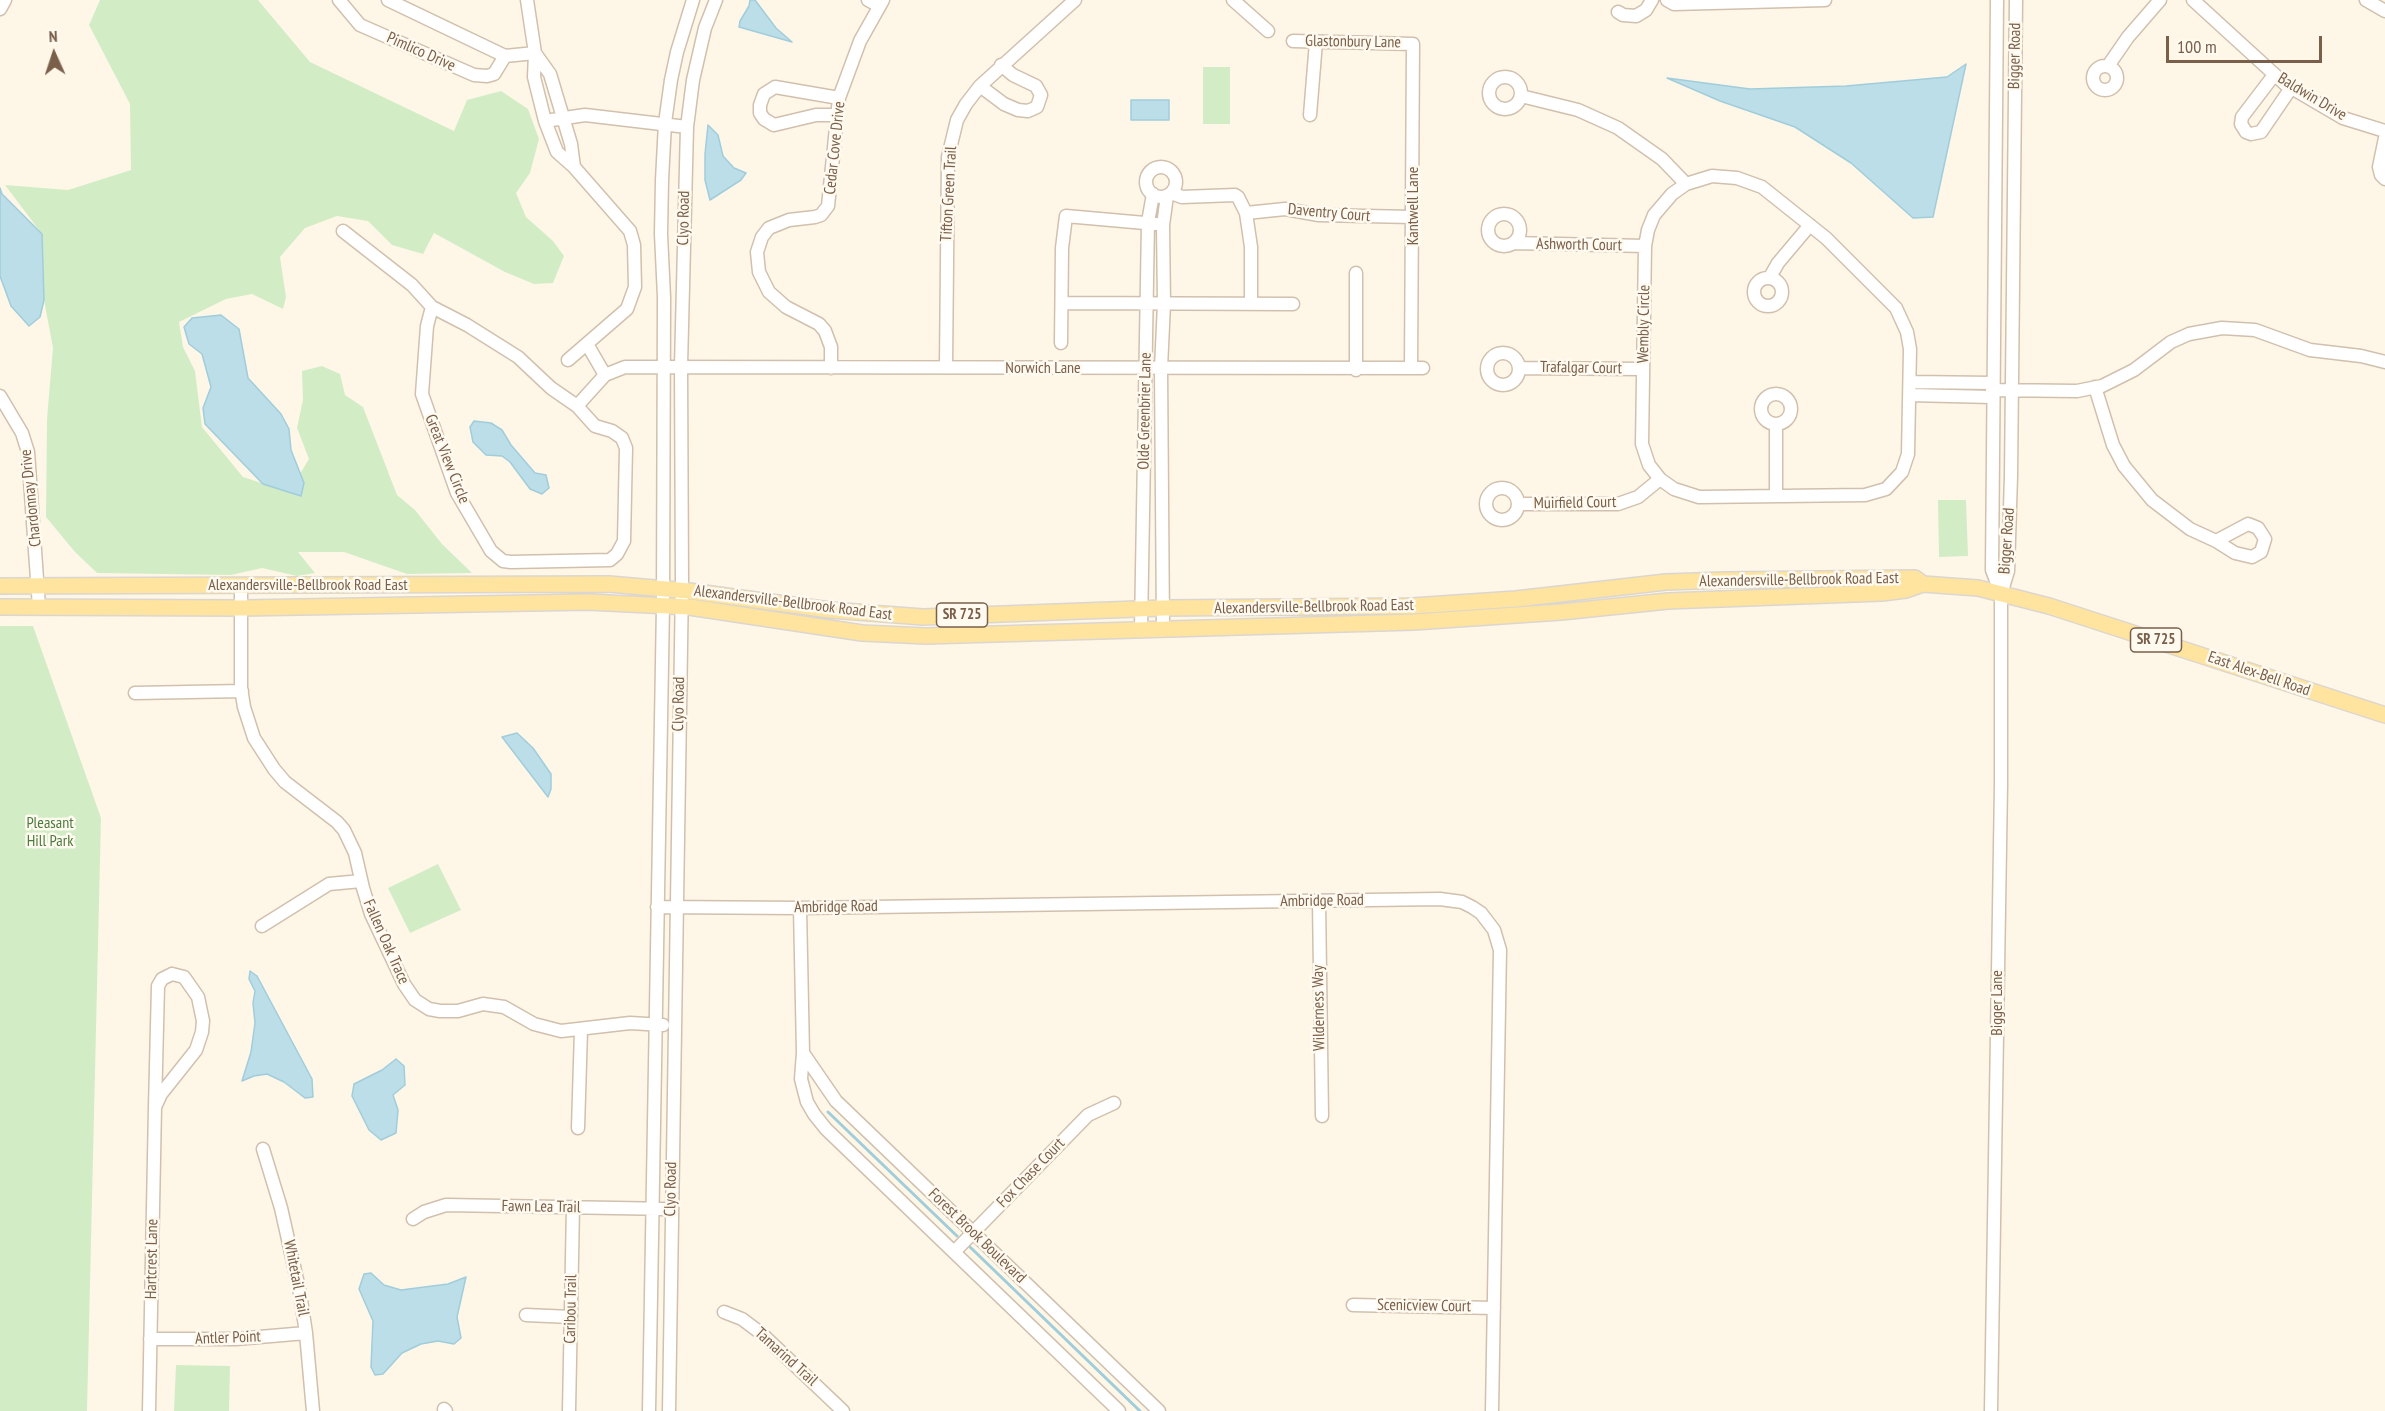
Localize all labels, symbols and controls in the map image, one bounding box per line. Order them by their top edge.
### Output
street label: Bigger Road [2005,23,2025,89]
north arrow [24,24,84,84]
scale bar [2169,24,2325,62]
text: N [48,26,58,46]
street label: Pimlico Drive [384,28,458,76]
street label: Glastonbury Lane [1305,32,1401,52]
text: 100 m [2177,35,2217,58]
street label: Baldwin Drive [2274,69,2350,125]
street label: Cedar Cove Drive [821,101,849,195]
street label: Tifton Green Trail [937,146,961,242]
street label: Kantwell Lane [1403,167,1423,245]
street label: Clyo Road [674,191,694,245]
street label: Daventry Court [1287,200,1371,226]
street label: Ashworth Court [1536,235,1622,255]
street label: Wembly Circle [1634,285,1654,363]
street label: Olde Greenbrier Lane [1134,352,1156,470]
street label: Norwich Lane [1005,358,1081,378]
street label: Trafalgar Court [1540,358,1622,378]
street label: Great View Circle [420,412,474,506]
street label: Chardonnay Drive [16,448,46,548]
street label: Muirfield Court [1534,493,1616,513]
street label: Bigger Road [1995,507,2019,575]
street label: Alexandersville-Bellbrook Road East [1699,569,1899,591]
street label: Alexandersville-Bellbrook Road East [208,575,408,595]
street label: Alexandersville-Bellbrook Road East [693,581,893,625]
street label: Alexandersville-Bellbrook Road East [1214,596,1414,618]
road number: SR 725 [936,603,988,627]
road number: SR 725 [2130,628,2182,652]
street label: East Alex-Bell Road [2205,647,2313,701]
street label: Clyo Road [669,677,689,731]
park label: Pleasant Hill Park [26,813,74,851]
street label: Ambridge Road [1280,891,1364,911]
street label: Fallen Oak Trace [359,897,413,987]
street label: Ambridge Road [794,897,878,917]
street label: Wilderness Way [1309,965,1329,1051]
street label: Bigger Lane [1987,970,2007,1036]
street label: Fox Chase Court [993,1134,1069,1212]
street label: Clyo Road [661,1162,681,1216]
street label: Forest Brook Boulevard [924,1184,1030,1288]
street label: Fawn Lea Trail [501,1197,581,1217]
street label: Hartcrest Lane [142,1219,162,1299]
street label: Whitetail Trail [279,1238,313,1318]
street label: Caribou Trail [561,1274,581,1344]
street label: Scenicview Court [1377,1296,1471,1316]
street label: Tamarind Trail [751,1324,821,1390]
street label: Antler Point [195,1327,261,1349]

